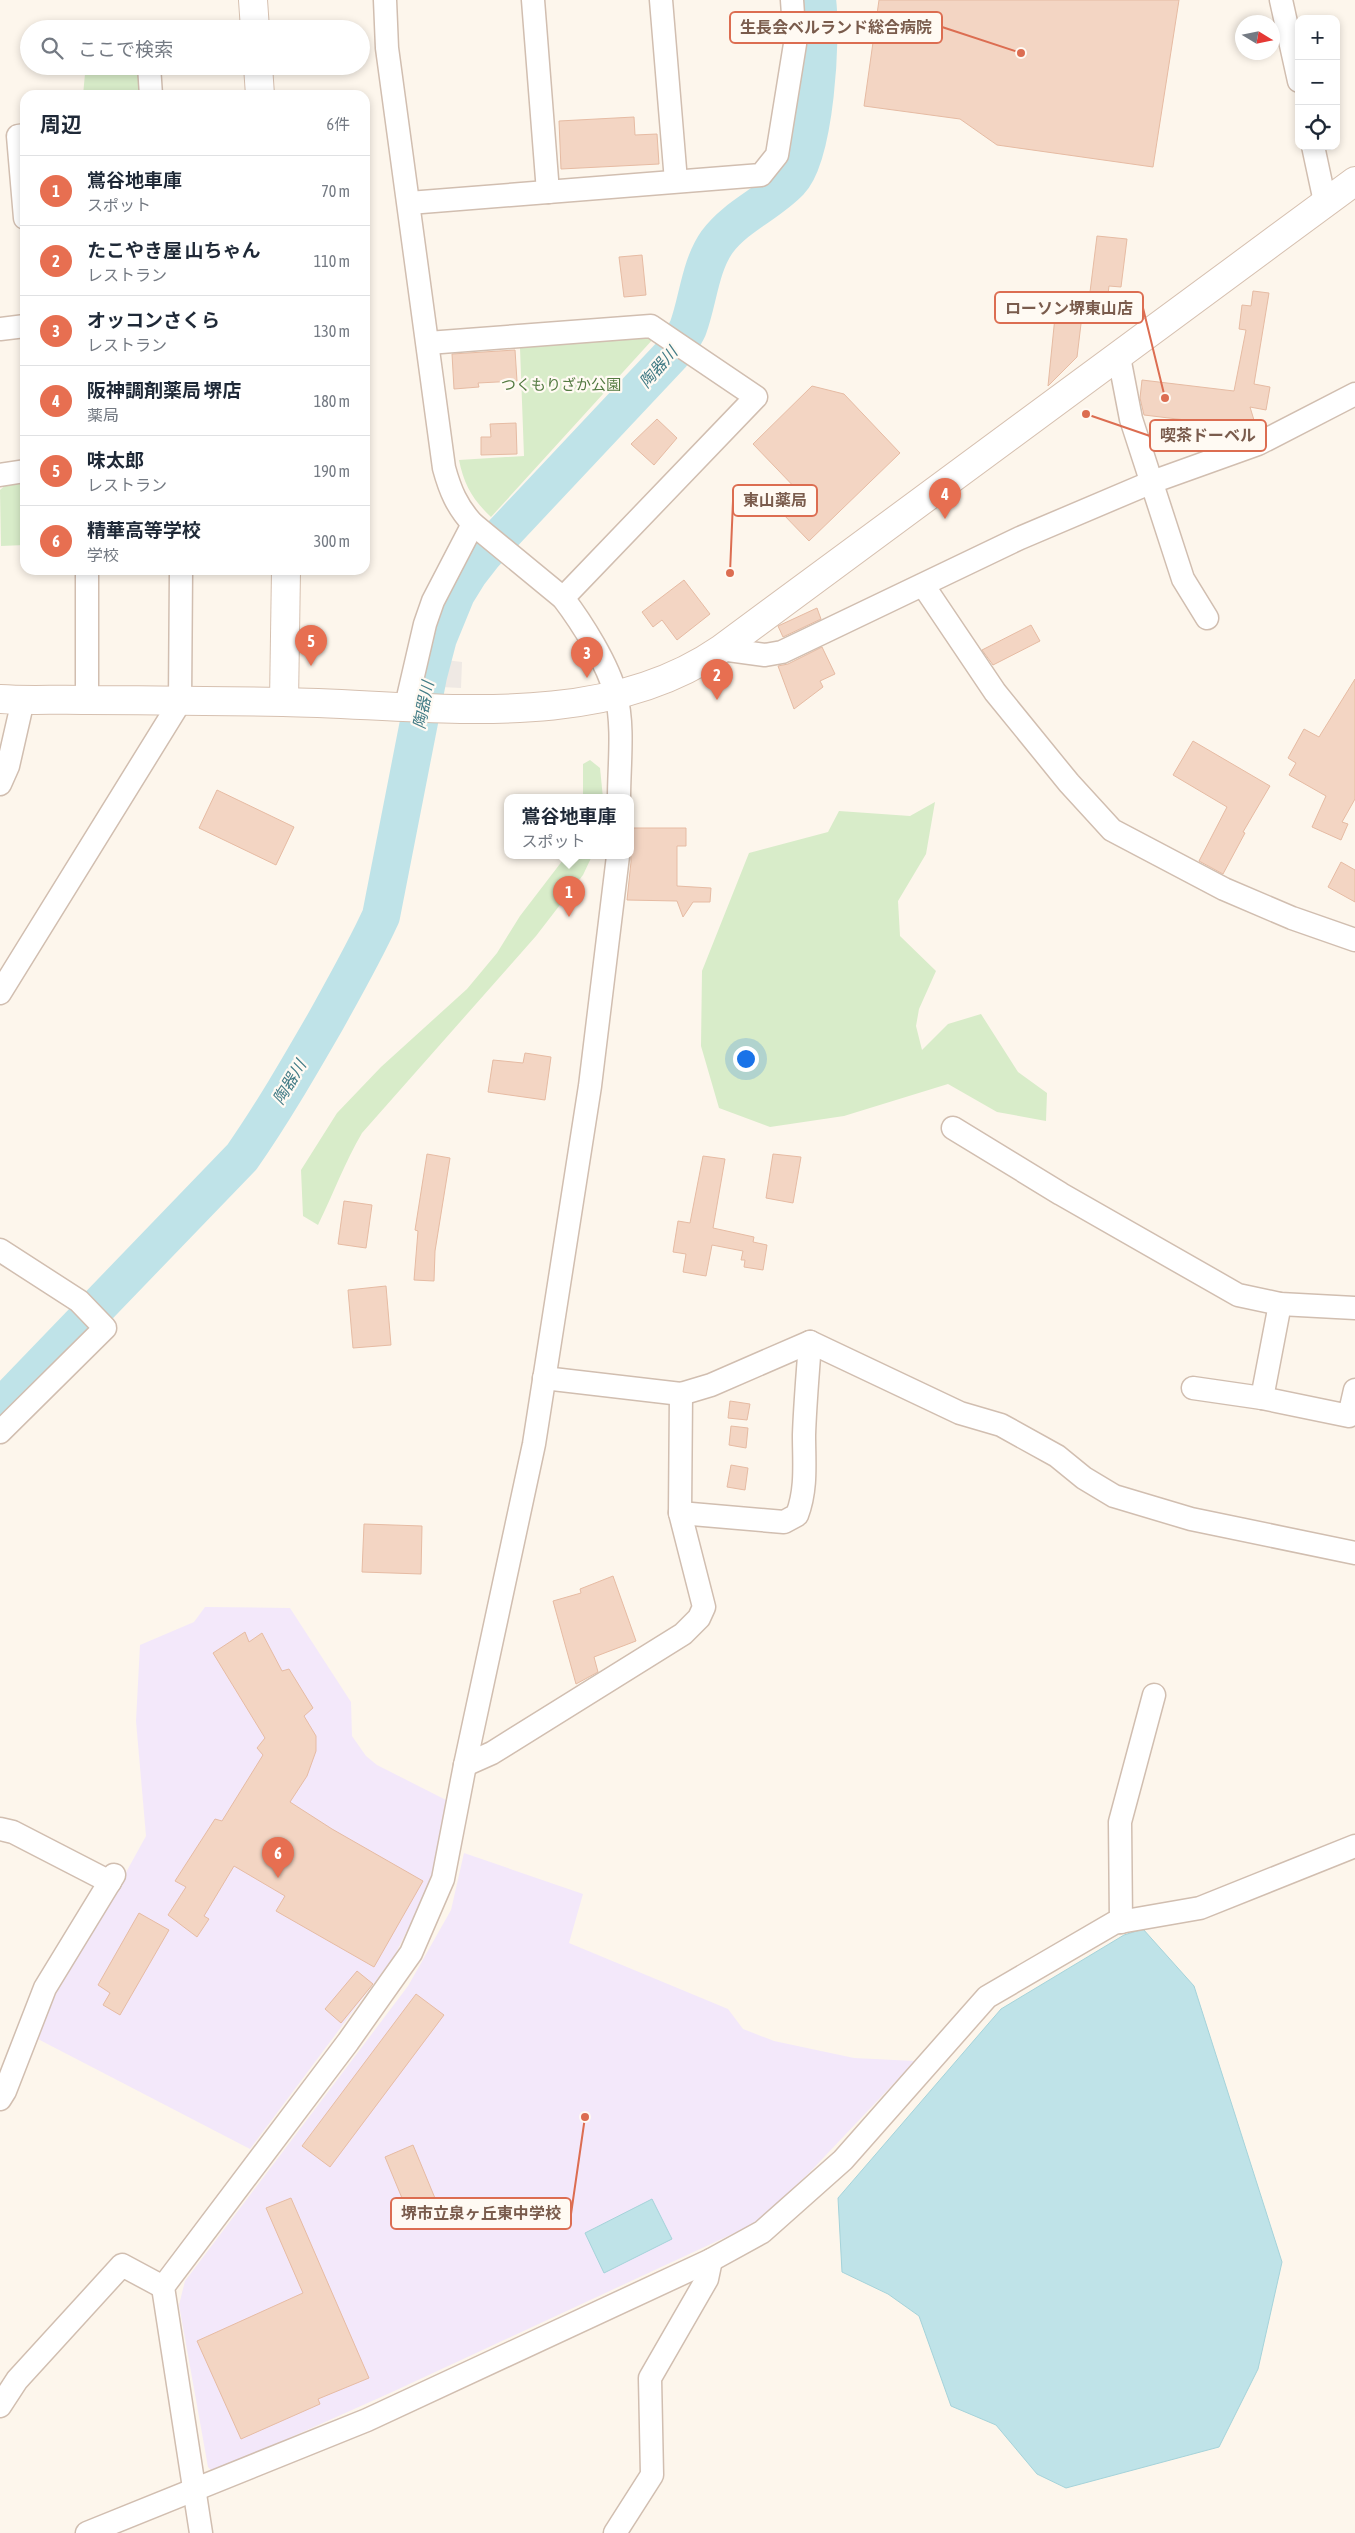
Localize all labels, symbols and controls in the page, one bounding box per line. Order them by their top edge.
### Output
callout: 生長会ベルランド総合病院 [730,12,942,43]
north arrow [1235,15,1280,60]
map controls [1295,15,1340,150]
button: + [1295,15,1340,60]
text: 生長会ベルランド総合病院 [740,18,932,36]
search box [20,20,370,75]
icon: search [38,34,66,62]
text: ここで検索 [78,38,173,60]
button: − [1295,60,1340,105]
button: locate [1295,105,1340,150]
text: 周辺 [40,112,82,136]
text: 6件 [326,115,350,133]
text: 鴬谷地車庫 [87,169,182,191]
text: 1 [52,182,60,200]
text: 70 m [321,182,350,200]
text: スポット [87,196,151,214]
text: たこやき屋 山ちゃん [87,239,261,261]
text: 2 [52,252,60,270]
text: 110 m [314,252,350,270]
text: レストラン [87,266,167,284]
callout: ローソン堺東山店 [995,292,1143,323]
text: ローソン堺東山店 [1005,299,1133,317]
text: オッコンさくら [87,309,220,331]
text: 3 [52,322,60,340]
text: 130 m [314,322,350,340]
text: レストラン [87,336,167,354]
water label: 陶器川 [635,341,682,391]
park label: つくもりざか公園 [501,376,621,393]
text: 阪神調剤薬局 堺店 [87,379,242,401]
text: 4 [52,392,60,410]
text: 180 m [314,392,350,410]
text: 薬局 [87,406,119,424]
callout: 喫茶ドーベル [1150,420,1266,451]
text: 喫茶ドーベル [1160,426,1256,444]
text: 味太郎 [87,449,144,471]
text: 5 [52,462,60,480]
text: 190 m [314,462,350,480]
text: レストラン [87,476,167,494]
pin: 4 [929,478,961,519]
callout: 東山薬局 [733,485,817,516]
text: 東山薬局 [743,491,807,509]
text: 精華高等学校 [87,519,201,541]
text: 6 [52,532,60,550]
text: 300 m [314,532,350,550]
text: 学校 [87,546,119,564]
pin: 5 [295,625,327,666]
pin: 3 [571,637,603,678]
pin: 2 [701,659,733,700]
water label: 陶器川 [410,678,437,730]
popup [504,794,634,859]
text: 鴬谷地車庫 [521,805,617,827]
text: スポット [521,832,586,850]
pin: 1 [553,876,585,917]
your location [733,1046,759,1072]
water label: 陶器川 [269,1055,310,1107]
pin: 6 [262,1837,294,1878]
callout: 堺市立泉ヶ丘東中学校 [391,2198,571,2229]
text: 堺市立泉ヶ丘東中学校 [401,2204,561,2222]

